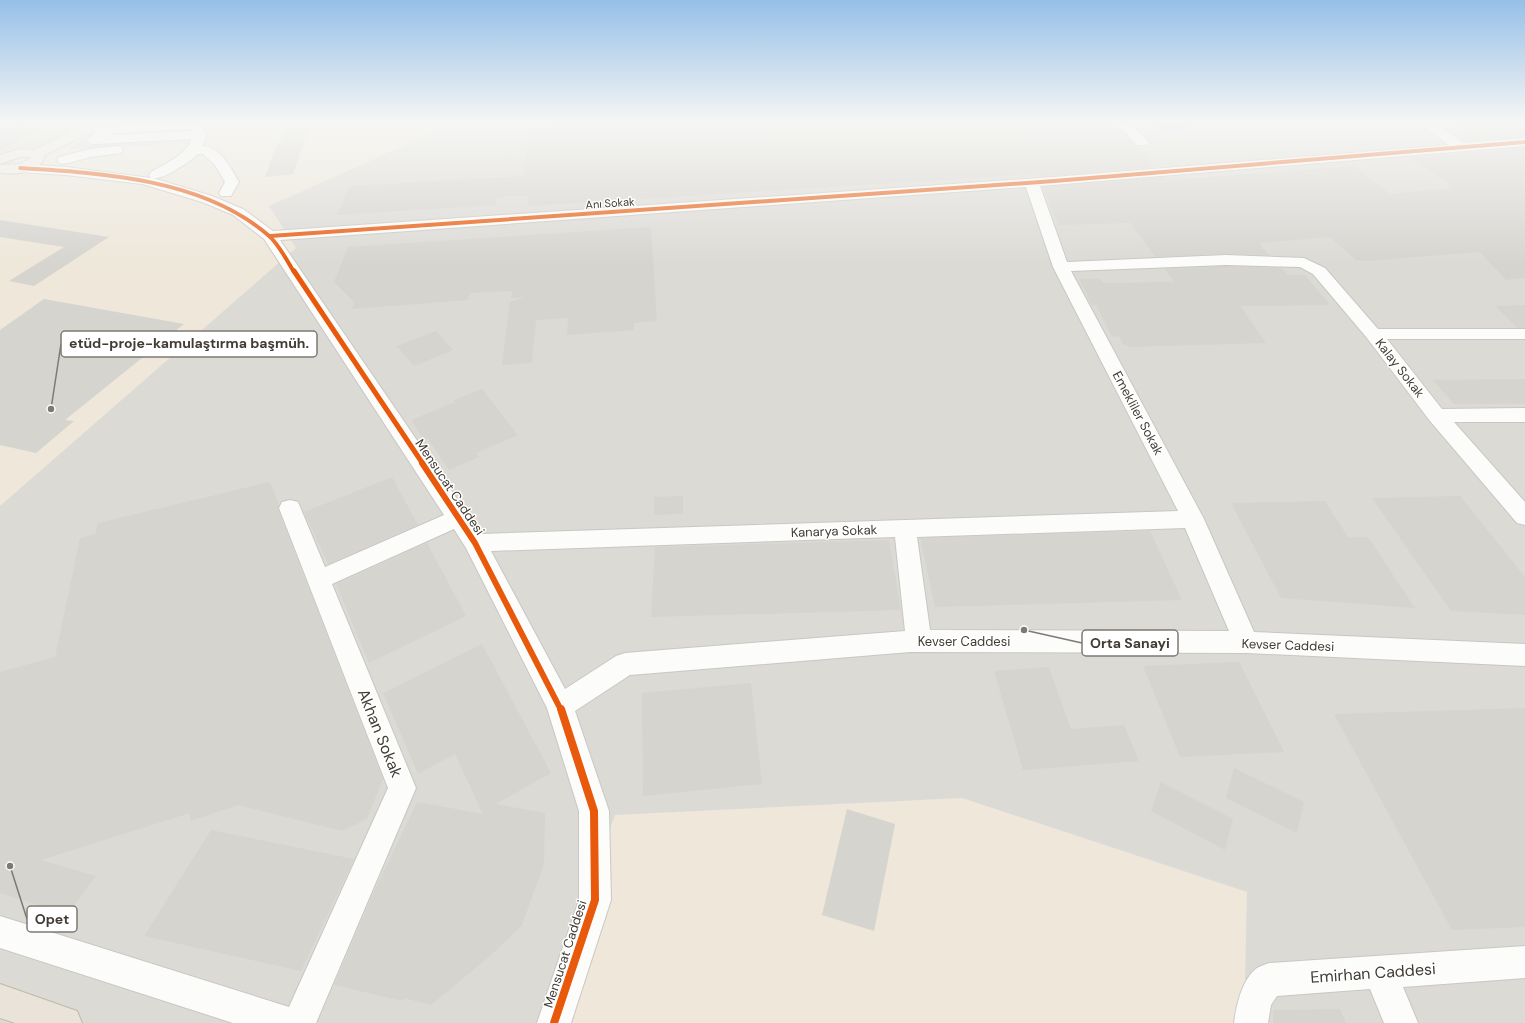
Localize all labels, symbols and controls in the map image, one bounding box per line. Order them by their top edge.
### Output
street label: Anı Sokak [585,194,635,212]
callout: etüd-proje-kamulaştırma başmüh. [61,331,317,357]
text: etüd-proje-kamulaştırma başmüh. [69,334,309,352]
street label: Kalay Sokak [1372,335,1429,401]
street label: Emekliler Sokak [1109,368,1167,458]
street label: Mensucat Caddesi [412,436,488,538]
street label: Kanarya Sokak [791,521,878,541]
callout: Orta Sanayi [1082,630,1178,656]
street label: Kevser Caddesi [918,633,1010,650]
text: Orta Sanayi [1090,634,1170,652]
street label: Kevser Caddesi [1241,635,1335,655]
street label: Akhan Sokak [353,686,407,780]
street label: Mensucat Caddesi [540,898,590,1010]
callout: Opet [27,906,77,932]
text: Opet [35,910,69,928]
street label: Emirhan Caddesi [1310,958,1436,988]

